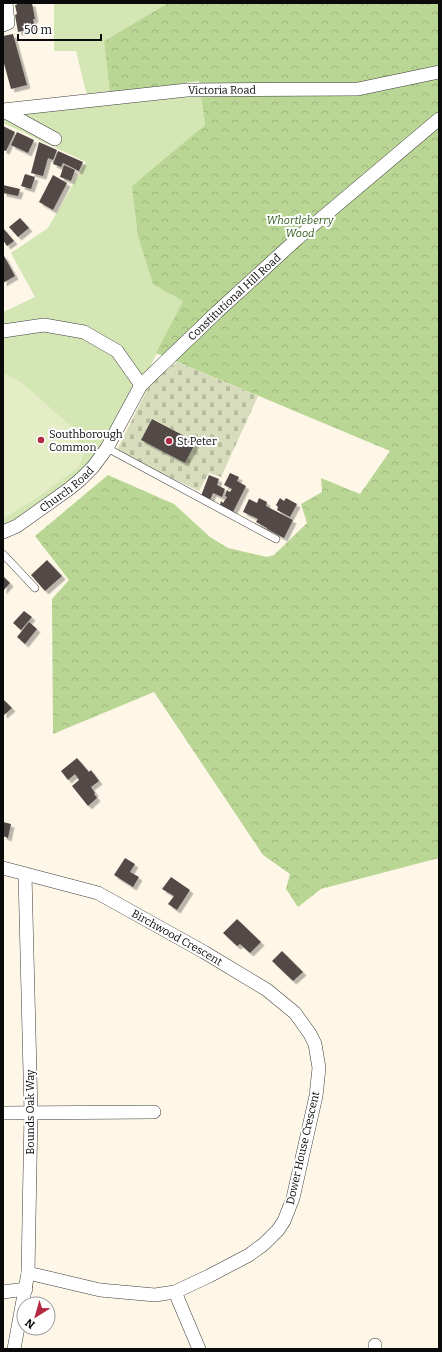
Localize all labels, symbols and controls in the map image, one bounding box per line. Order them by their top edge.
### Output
scale bar [18,16,101,42]
text: 50 m [24,23,53,37]
street label: Victoria Road [188,83,256,96]
park label: Whortleberry Wood [267,214,335,240]
street label: Constitutional Hill Road [185,250,284,343]
place label: Southborough Common [49,428,123,454]
marker: Southborough Common [36,435,46,445]
place label: St Peter [177,435,217,448]
marker: St Peter [164,436,174,446]
street label: Church Road [37,463,97,514]
street label: Birchwood Crescent [130,907,225,968]
street label: Bounds Oak Way [24,1069,37,1155]
street label: Dower House Crescent [284,1090,322,1206]
north arrow [16,1296,56,1336]
text: N [23,1316,38,1331]

